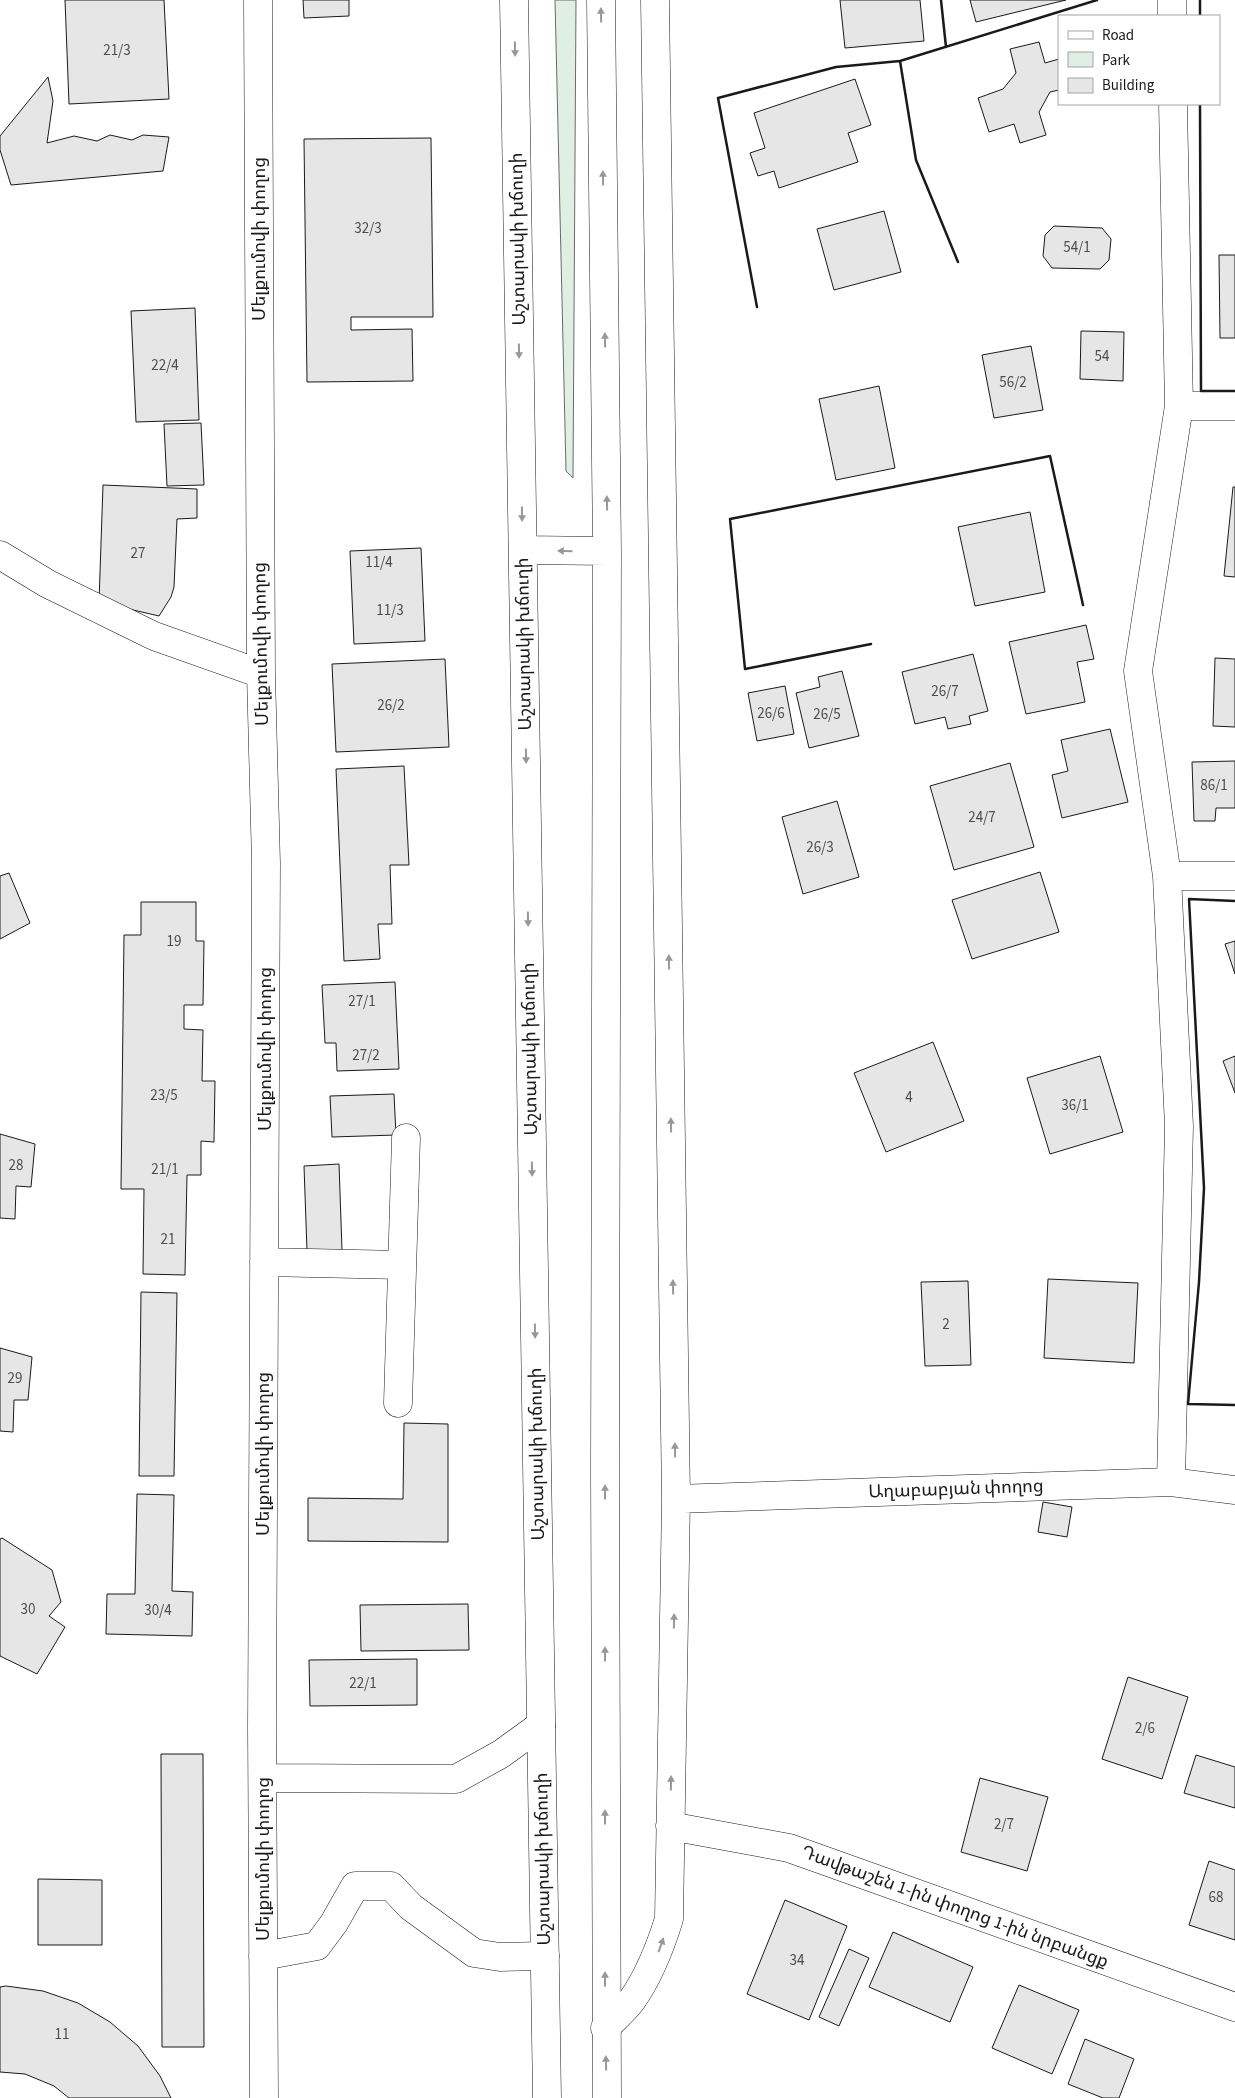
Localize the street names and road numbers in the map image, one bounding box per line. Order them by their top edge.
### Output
street label: Աշտարակի խճուղի [504,152,532,326]
street label: Մելքումովի փողոց [247,157,272,321]
street label: Աշտարակի խճուղի [510,557,538,731]
street label: Մելքումովի փողոց [247,562,275,726]
street label: Աշտարակի խճուղի [516,962,544,1136]
street label: Մելքումովի փողոց [253,967,278,1131]
street label: Աշտարակի խճուղի [523,1367,551,1541]
street label: Մելքումովի փողոց [251,1372,276,1536]
street label: Աղաբաբյան փողոց [868,1473,1044,1505]
street label: Աշտարակի խճուղի [529,1772,557,1946]
street label: Մելքումովի փողոց [251,1777,276,1941]
street label: Դավթաշեն 1-ին փողոց 1-ին նրբանցք [798,1840,1112,1974]

